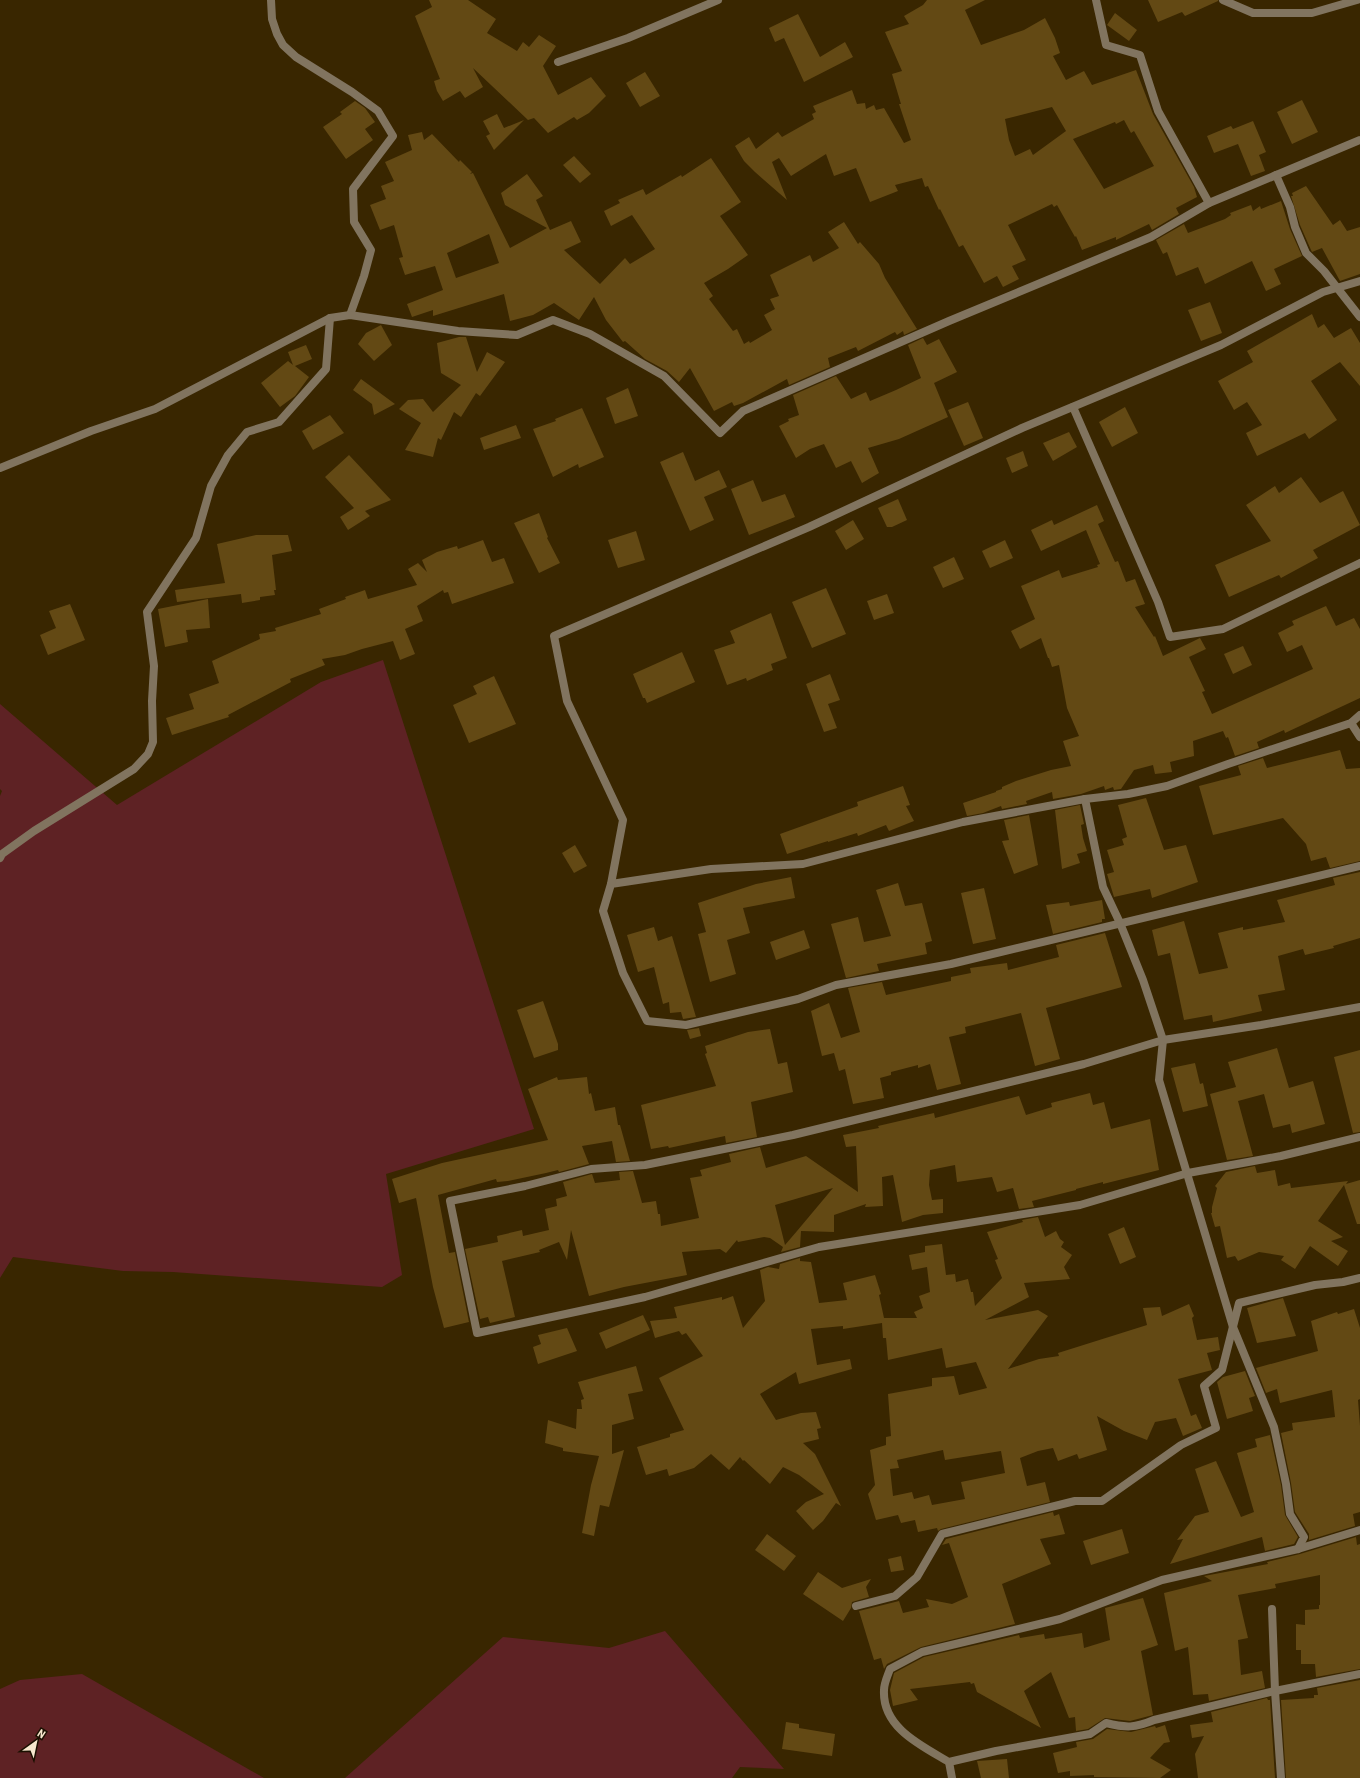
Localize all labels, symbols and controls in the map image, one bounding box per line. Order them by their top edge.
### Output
north arrow [16,1722,56,1762]
text: N [35,1727,48,1741]

